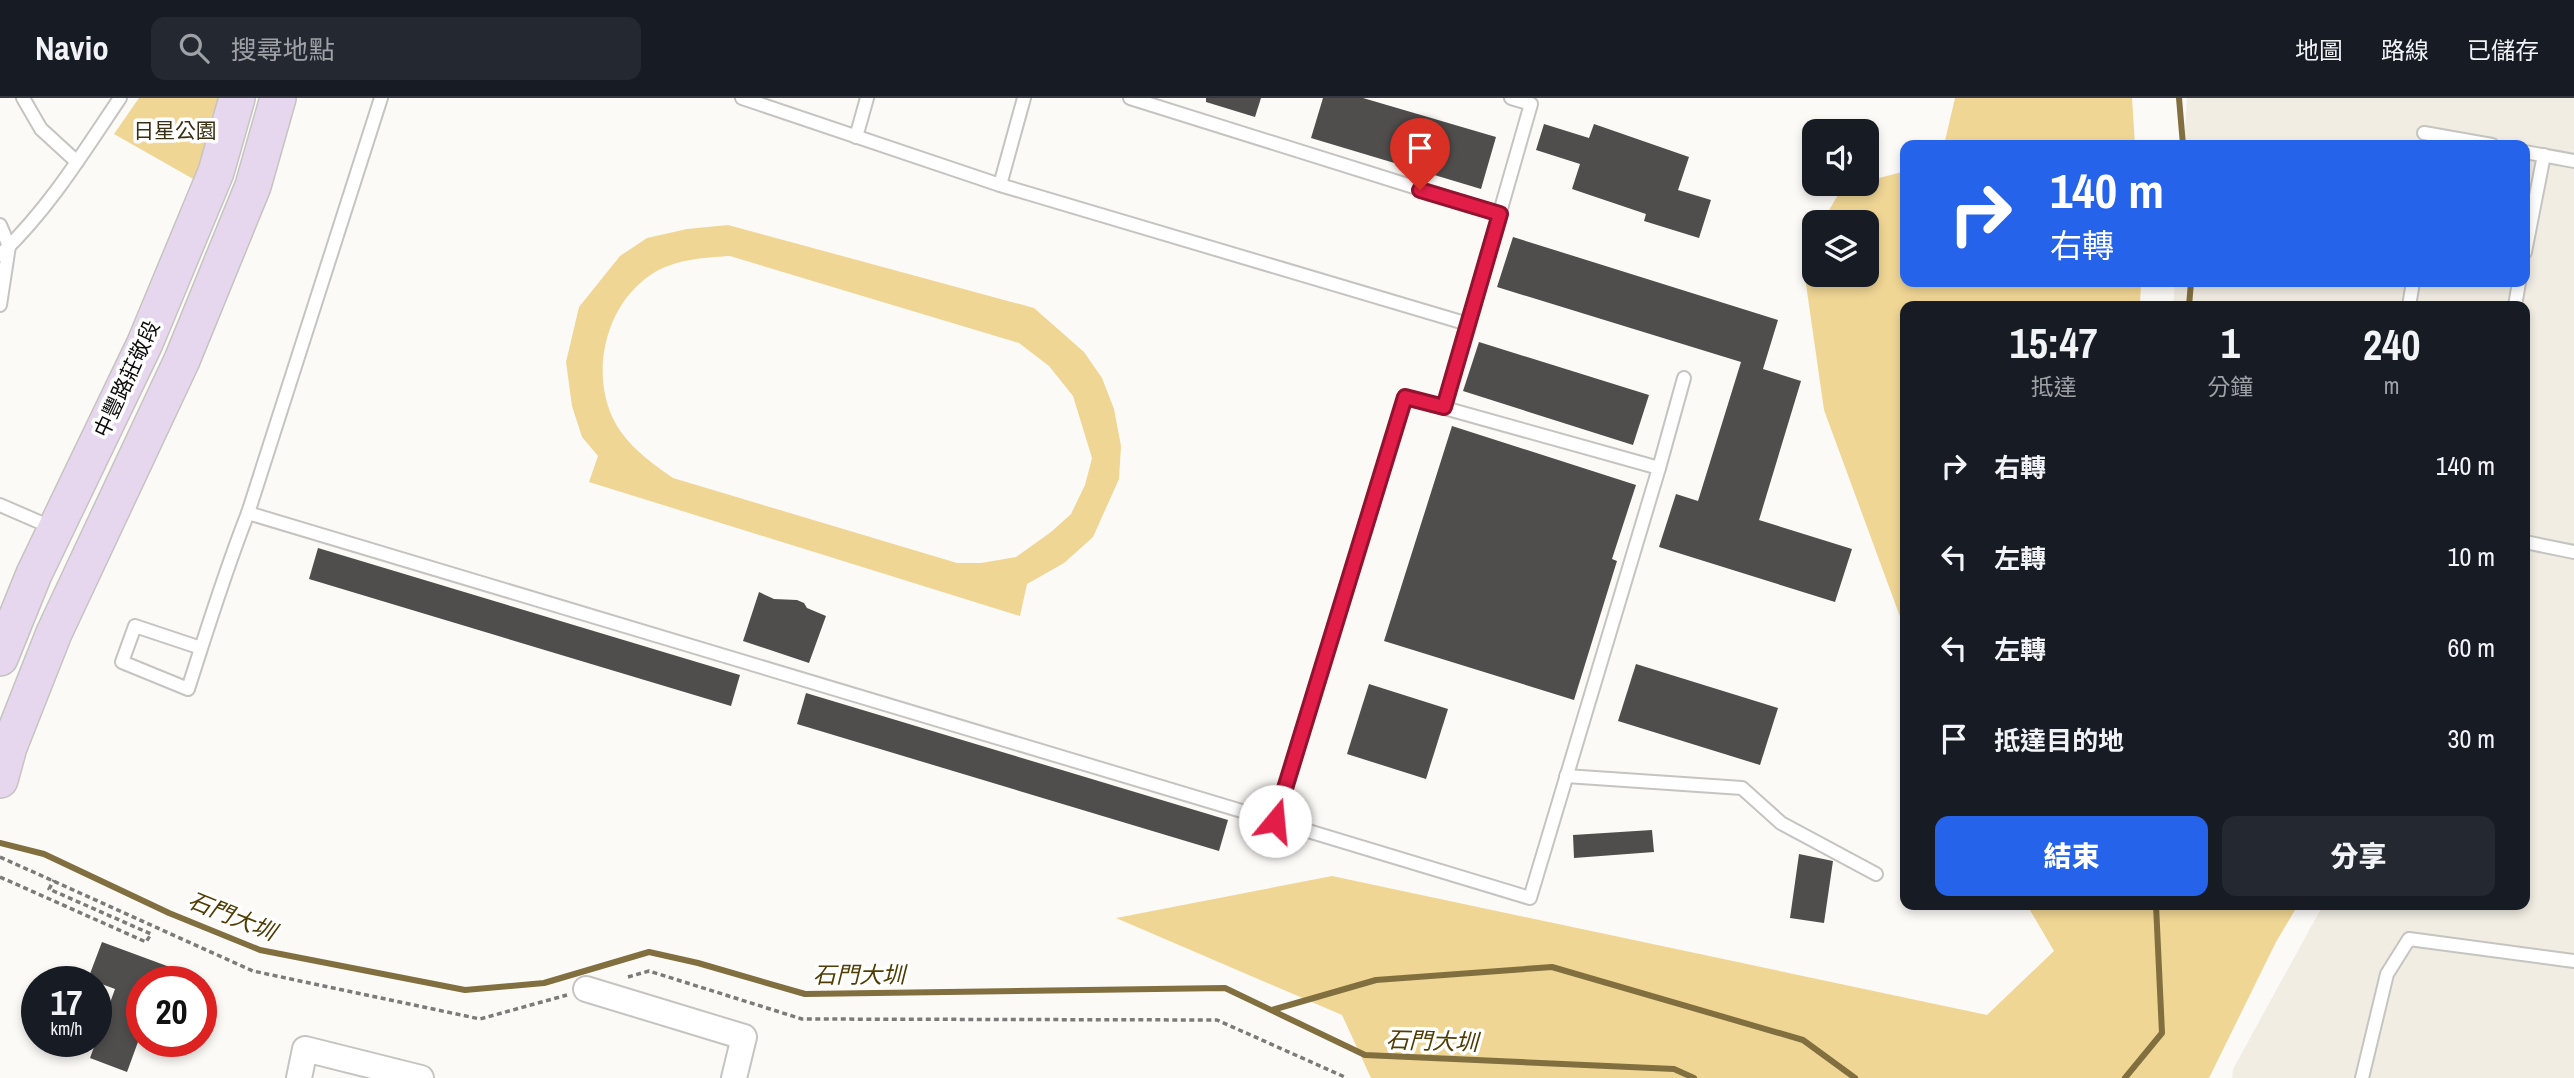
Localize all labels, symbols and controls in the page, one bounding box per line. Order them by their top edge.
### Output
search box [151,17,641,80]
text: Navio [35,26,109,70]
icon: search [175,29,213,67]
text: 搜尋地點 [231,32,335,67]
text: 地圖 [2295,34,2343,66]
text: 路線 [2381,34,2429,66]
text: 已儲存 [2467,34,2539,66]
park label: 日星公園 [133,116,217,145]
pin [1390,118,1450,190]
map controls [1802,119,1879,287]
button: sound [1802,119,1879,196]
icon: arrive [1401,129,1439,167]
text: 140 m [2050,157,2164,223]
icon: right [1935,168,2026,259]
button: layers [1802,210,1879,287]
text: 右轉 [2050,224,2114,267]
text: 15:47 [2010,315,2098,371]
text: 1 [2221,315,2240,371]
street label: 中豐路莊敬段 [87,316,166,442]
text: 240 [2363,317,2420,373]
text: m [2384,370,2400,401]
text: 抵達 [2031,371,2077,402]
text: 分鐘 [2207,371,2253,402]
icon: right [1935,447,1973,485]
text: 140 m [2436,448,2495,483]
text: 右轉 [1994,450,2046,485]
icon: left [1935,538,1973,576]
text: 10 m [2448,539,2495,574]
text: 左轉 [1994,541,2046,576]
icon: left [1935,629,1973,667]
text: 60 m [2448,630,2495,665]
text: 左轉 [1994,632,2046,667]
icon: arrive [1935,720,1973,758]
text: 30 m [2448,721,2495,756]
text: 抵達目的地 [1994,723,2124,758]
position arrow [1238,784,1312,858]
button: 結束 [1935,816,2208,896]
button: 分享 [2222,816,2495,896]
water label: 石門大圳 [184,884,283,948]
water label: 石門大圳 [813,959,908,990]
speed limit sign: 20 [126,966,217,1057]
text: 17 [51,979,82,1026]
text: km/h [51,1016,83,1041]
water label: 石門大圳 [1386,1023,1482,1058]

